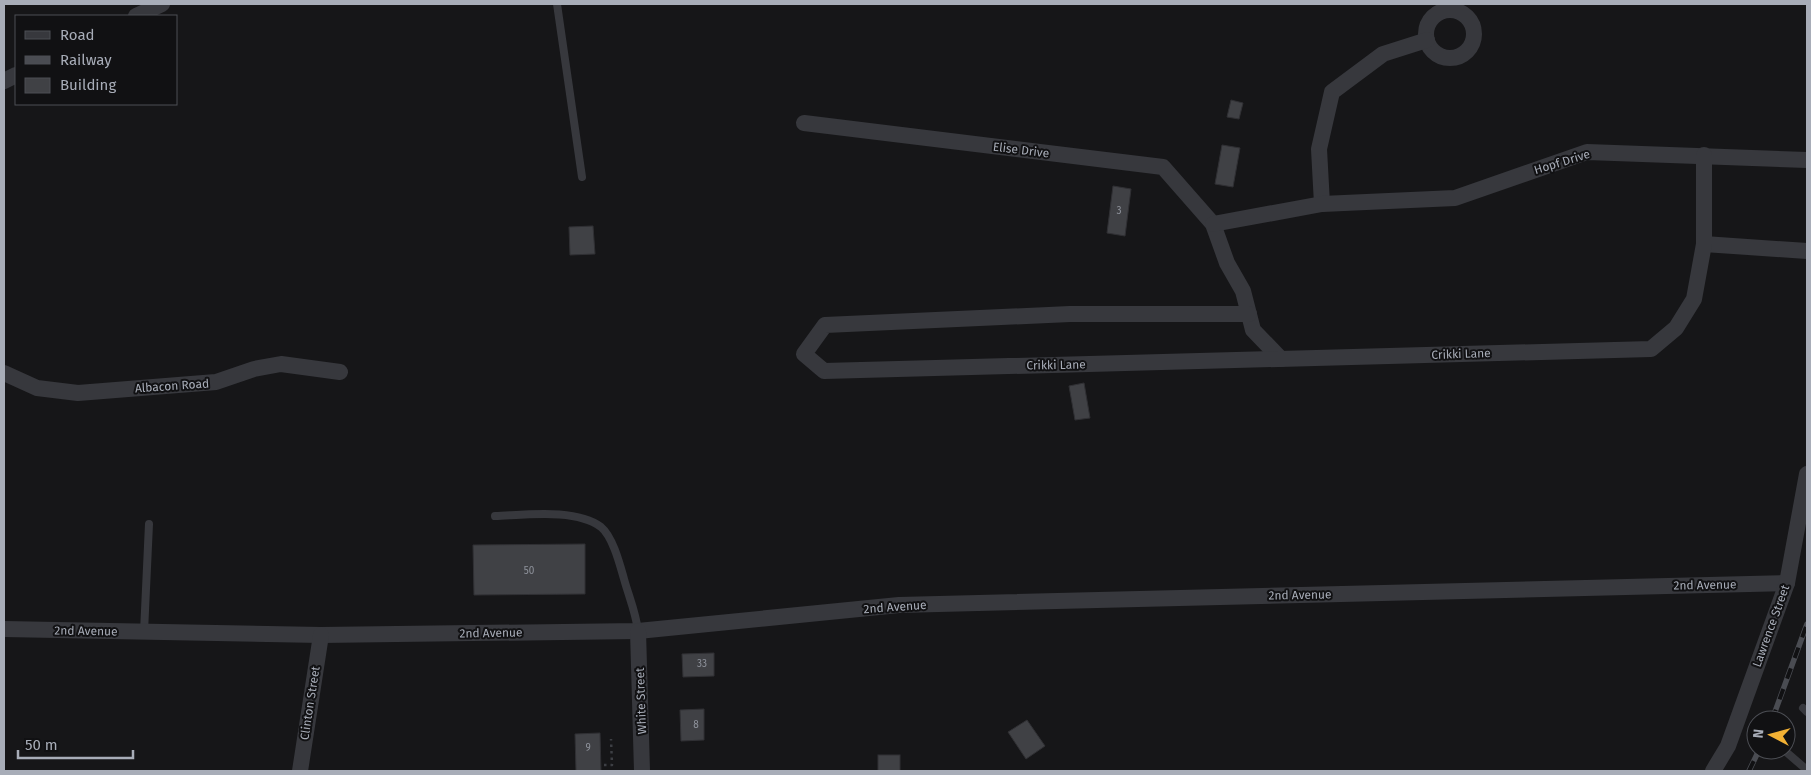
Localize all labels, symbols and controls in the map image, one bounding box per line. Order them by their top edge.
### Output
legend [15,15,178,105]
text: Road [60,26,95,44]
text: Railway [60,51,112,69]
text: Building [60,76,116,94]
street label: Elise Drive [992,140,1050,160]
street label: Hopf Drive [1532,147,1592,177]
house number: 3 [1117,205,1122,217]
street label: Crikki Lane [1431,346,1491,362]
street label: Crikki Lane [1026,357,1086,373]
street label: Albacon Road [134,376,210,396]
house number: 50 [524,565,535,577]
street label: 2nd Avenue [1673,577,1737,593]
street label: Lawrence Street [1750,582,1793,669]
street label: 2nd Avenue [1268,587,1332,603]
street label: 2nd Avenue [863,598,927,616]
street label: 2nd Avenue [54,623,118,639]
street label: 2nd Avenue [459,625,523,641]
house number: 33 [697,658,707,670]
street label: Clinton Street [297,664,323,741]
street label: White Street [633,667,649,735]
north arrow [1746,710,1796,760]
house number: 8 [693,719,699,731]
scale bar [18,728,132,760]
text: N [1750,728,1768,739]
text: 50 m [25,736,58,754]
house number: 9 [585,742,591,754]

